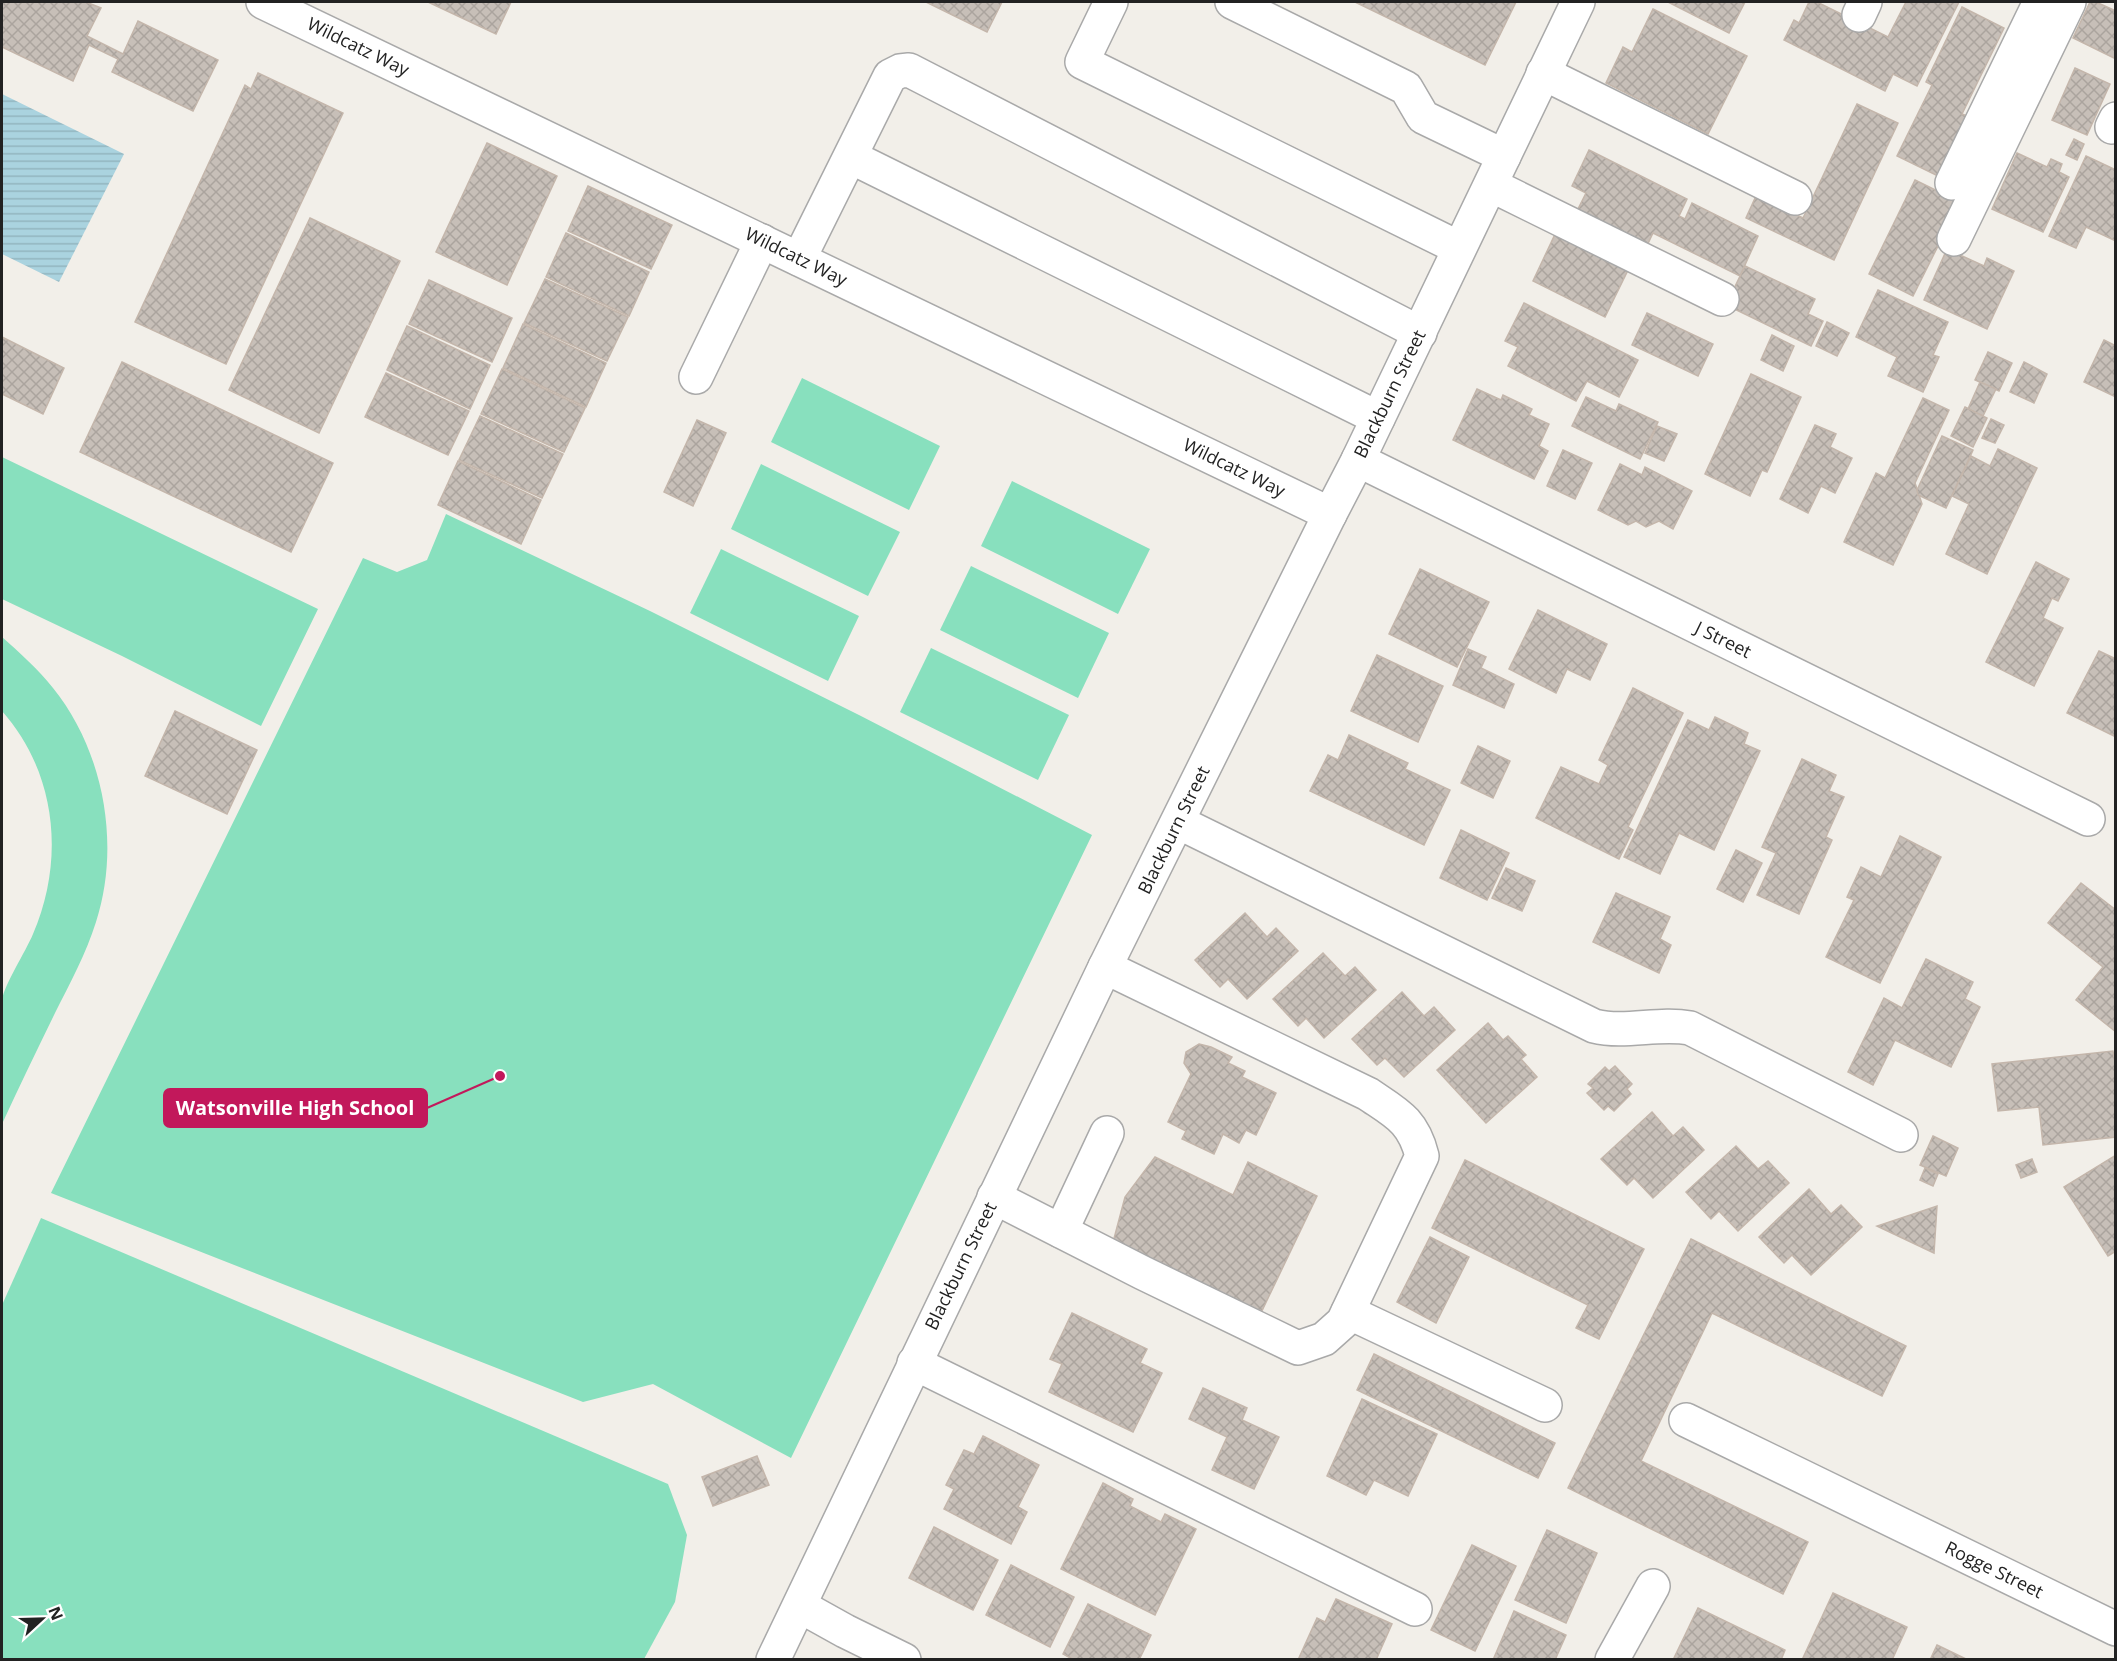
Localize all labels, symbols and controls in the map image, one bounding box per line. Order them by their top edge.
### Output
street label: Wildcatz Way [304,11,414,82]
street label: Wildcatz Way [742,221,852,292]
street label: Blackburn Street [1348,326,1430,462]
street label: Wildcatz Way [1180,432,1290,503]
street label: J Street [1690,614,1756,663]
street label: Blackburn Street [1132,762,1214,898]
callout: Watsonville High School [164,1089,427,1127]
text: Watsonville High School [176,1094,414,1121]
street label: Blackburn Street [919,1198,1001,1334]
street label: Rogge Street [1941,1535,2048,1603]
north arrow [12,1589,72,1649]
text: N [43,1603,69,1624]

